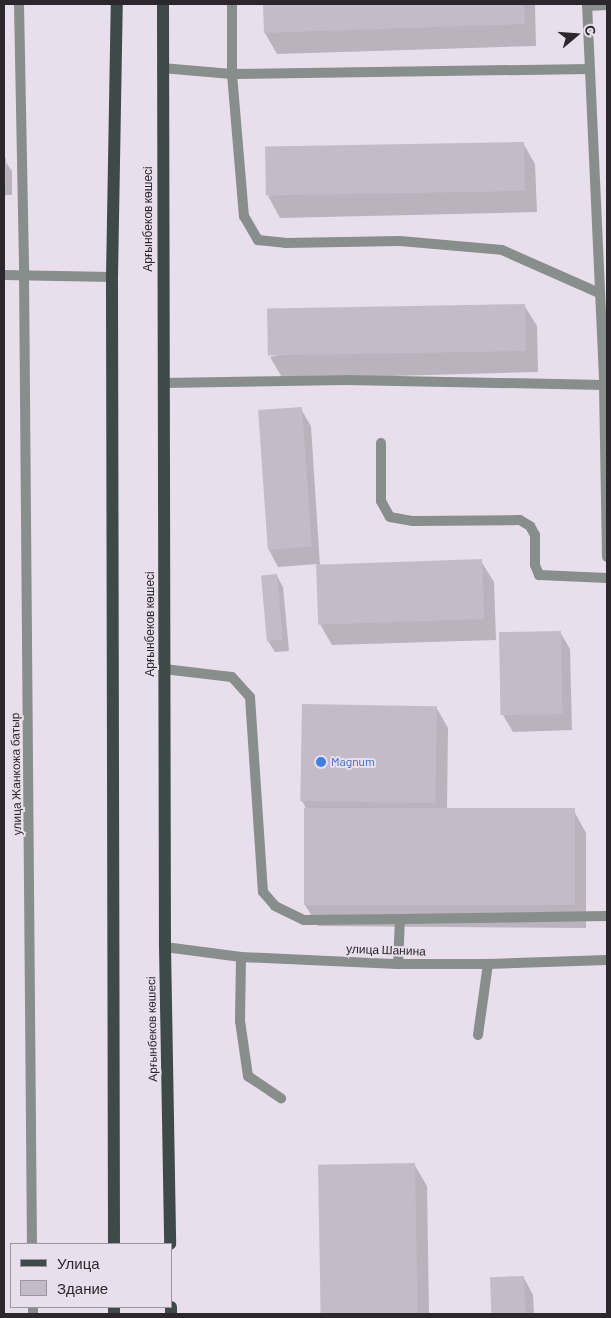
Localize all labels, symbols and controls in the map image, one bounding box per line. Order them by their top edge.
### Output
north arrow [551,10,601,60]
text: С [581,23,600,38]
street label: Арғынбеков көшесі [141,166,155,272]
street label: Арғынбеков көшесі [143,571,157,677]
street label: улица Жанкожа батыр [8,713,24,835]
place label: Magnum [331,755,375,769]
marker: Magnum [315,756,327,768]
street label: улица Шанина [346,941,426,959]
street label: Арғынбеков көшесі [144,976,160,1082]
legend [10,1243,172,1308]
text: Улица [57,1254,100,1272]
text: Здание [57,1279,108,1297]

